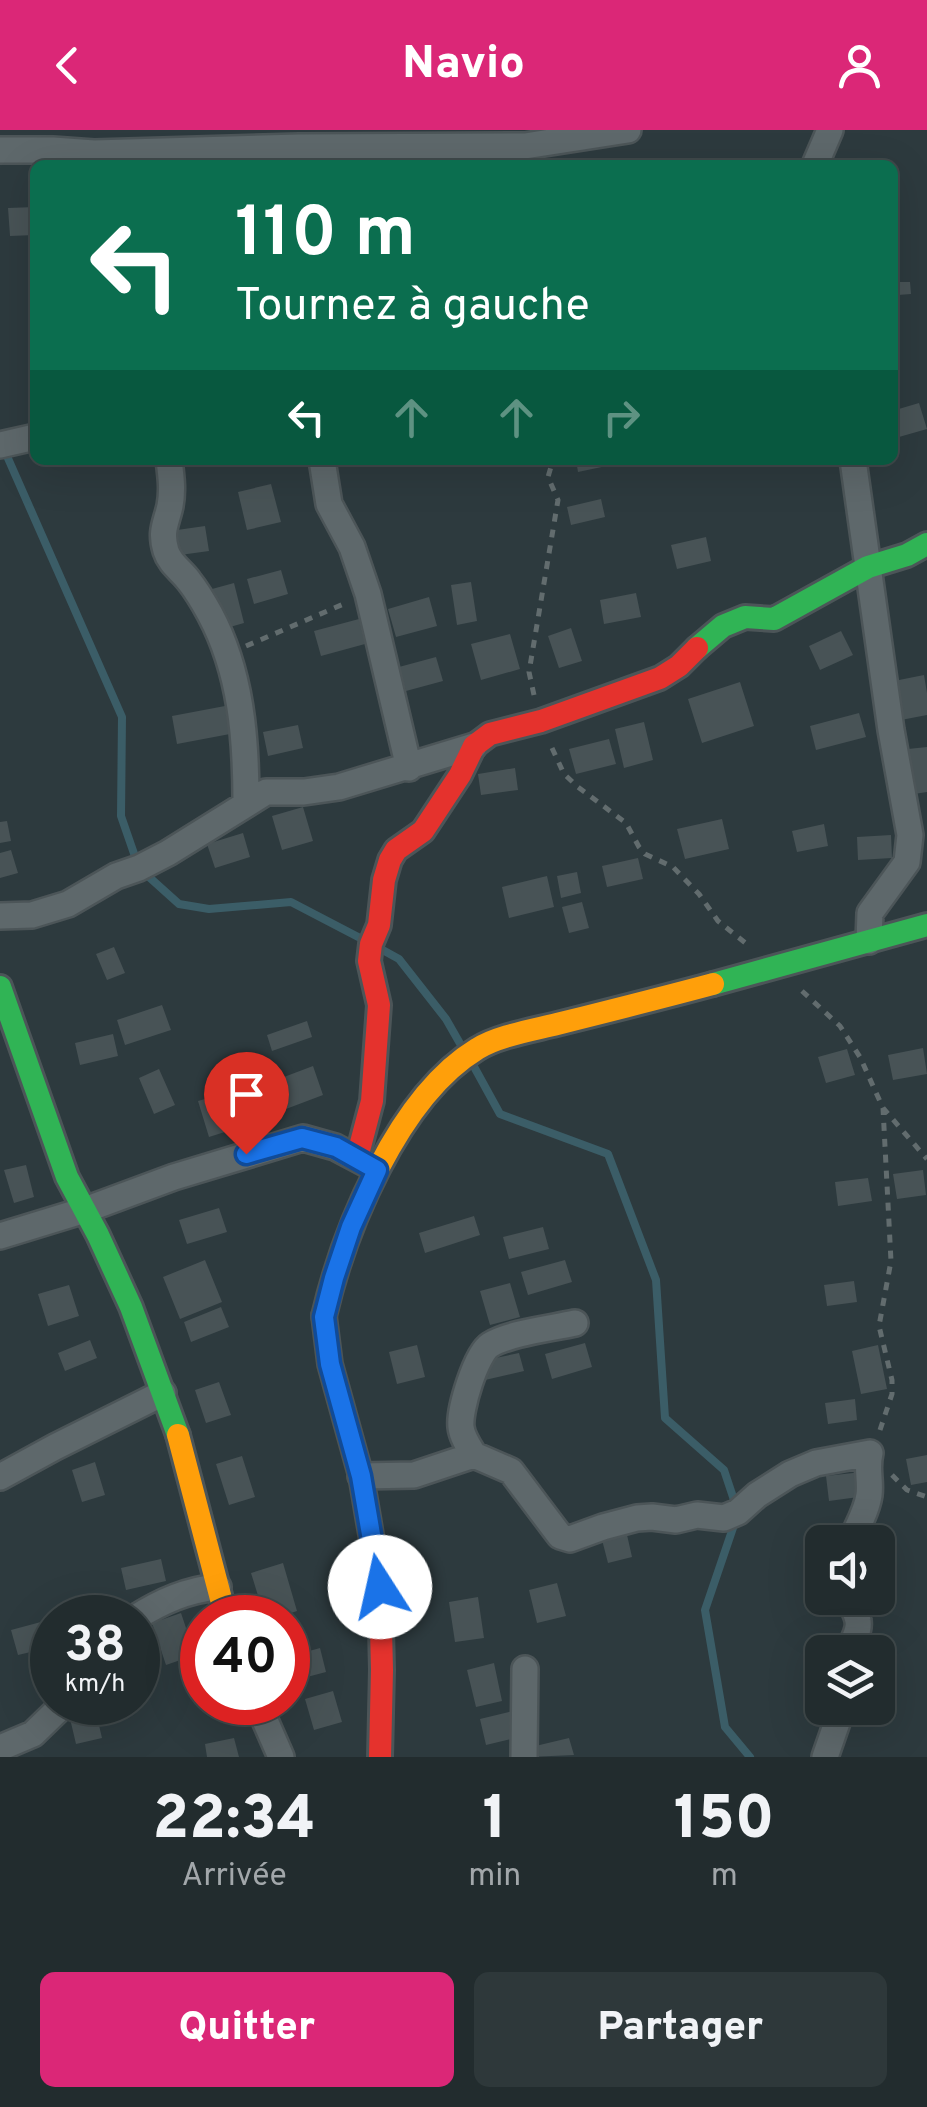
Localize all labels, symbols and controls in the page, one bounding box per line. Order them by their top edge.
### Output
text: Navio [402,37,525,94]
icon: back [40,38,95,93]
icon: person [832,38,887,93]
text: 110 m [235,192,416,281]
icon: left [70,200,200,330]
text: Tournez à gauche [235,279,590,336]
icon: left [279,390,334,445]
icon: ahead [384,390,439,445]
icon: ahead [489,390,544,445]
icon: right [594,390,649,445]
pin [204,1052,289,1155]
icon: arrive [219,1067,274,1122]
map controls [805,1525,895,1725]
button: sound [805,1525,895,1615]
position arrow [328,1535,432,1639]
speed limit sign: 40 [180,1595,310,1725]
text: 38 [64,1616,126,1679]
button: layers [805,1635,895,1725]
text: km/h [65,1669,125,1701]
text: 22:34 [152,1784,316,1860]
text: 1 [482,1784,507,1860]
text: 150 [674,1784,775,1860]
text: Arrivée [182,1857,287,1897]
text: min [468,1857,521,1897]
text: m [711,1857,738,1897]
button: Quitter [40,1972,454,2087]
button: Partager [474,1972,887,2087]

